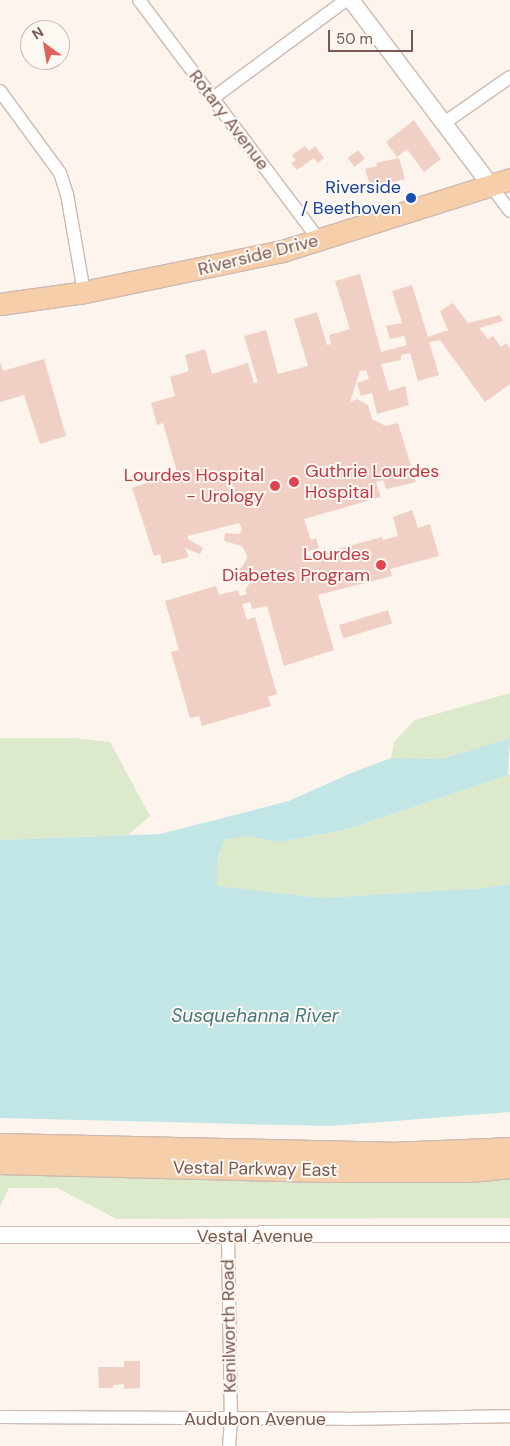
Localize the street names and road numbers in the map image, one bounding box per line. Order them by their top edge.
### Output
street label: Rotary Avenue [184,66,274,174]
street label: Riverside Drive [196,230,320,280]
street label: Vestal Parkway East [173,1157,337,1181]
street label: Vestal Avenue [197,1225,313,1247]
street label: Kenilworth Road [217,1259,241,1393]
street label: Audubon Avenue [184,1408,326,1430]

